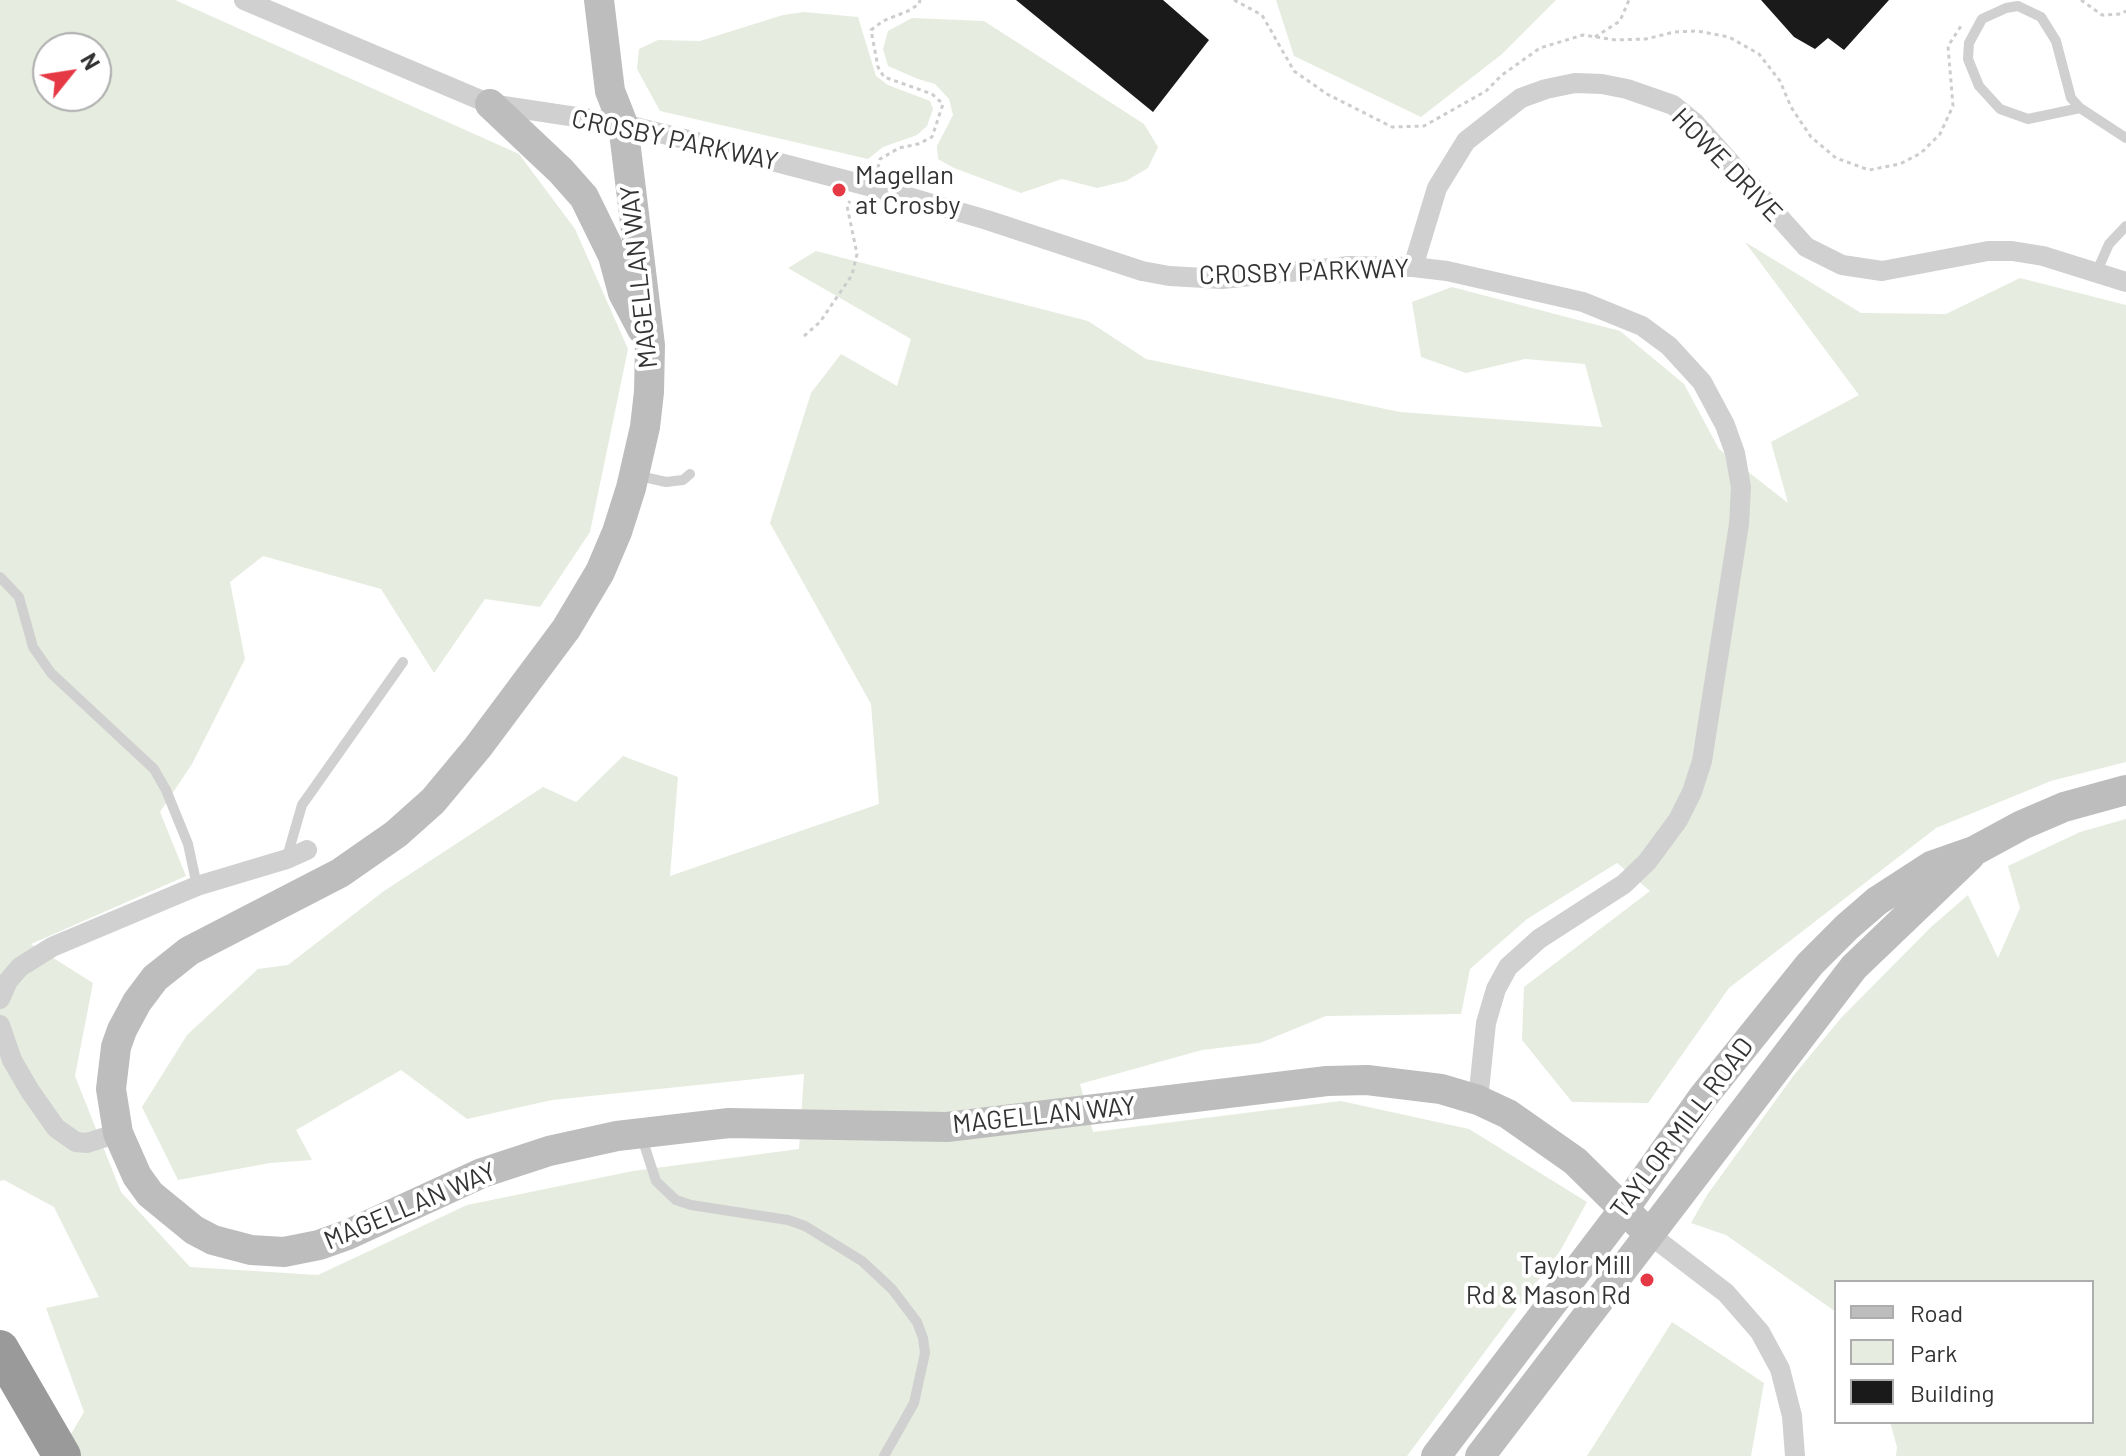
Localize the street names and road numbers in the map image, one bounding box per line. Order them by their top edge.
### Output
street label: HOWE DRIVE [1665,102,1789,228]
street label: CROSBY PARKWAY [569,103,781,177]
street label: MAGELLAN WAY [614,184,664,370]
street label: CROSBY PARKWAY [1198,253,1410,291]
street label: TAYLOR MILL ROAD [1604,1032,1760,1224]
street label: MAGELLAN WAY [951,1090,1137,1140]
street label: MAGELLAN WAY [319,1156,501,1256]

